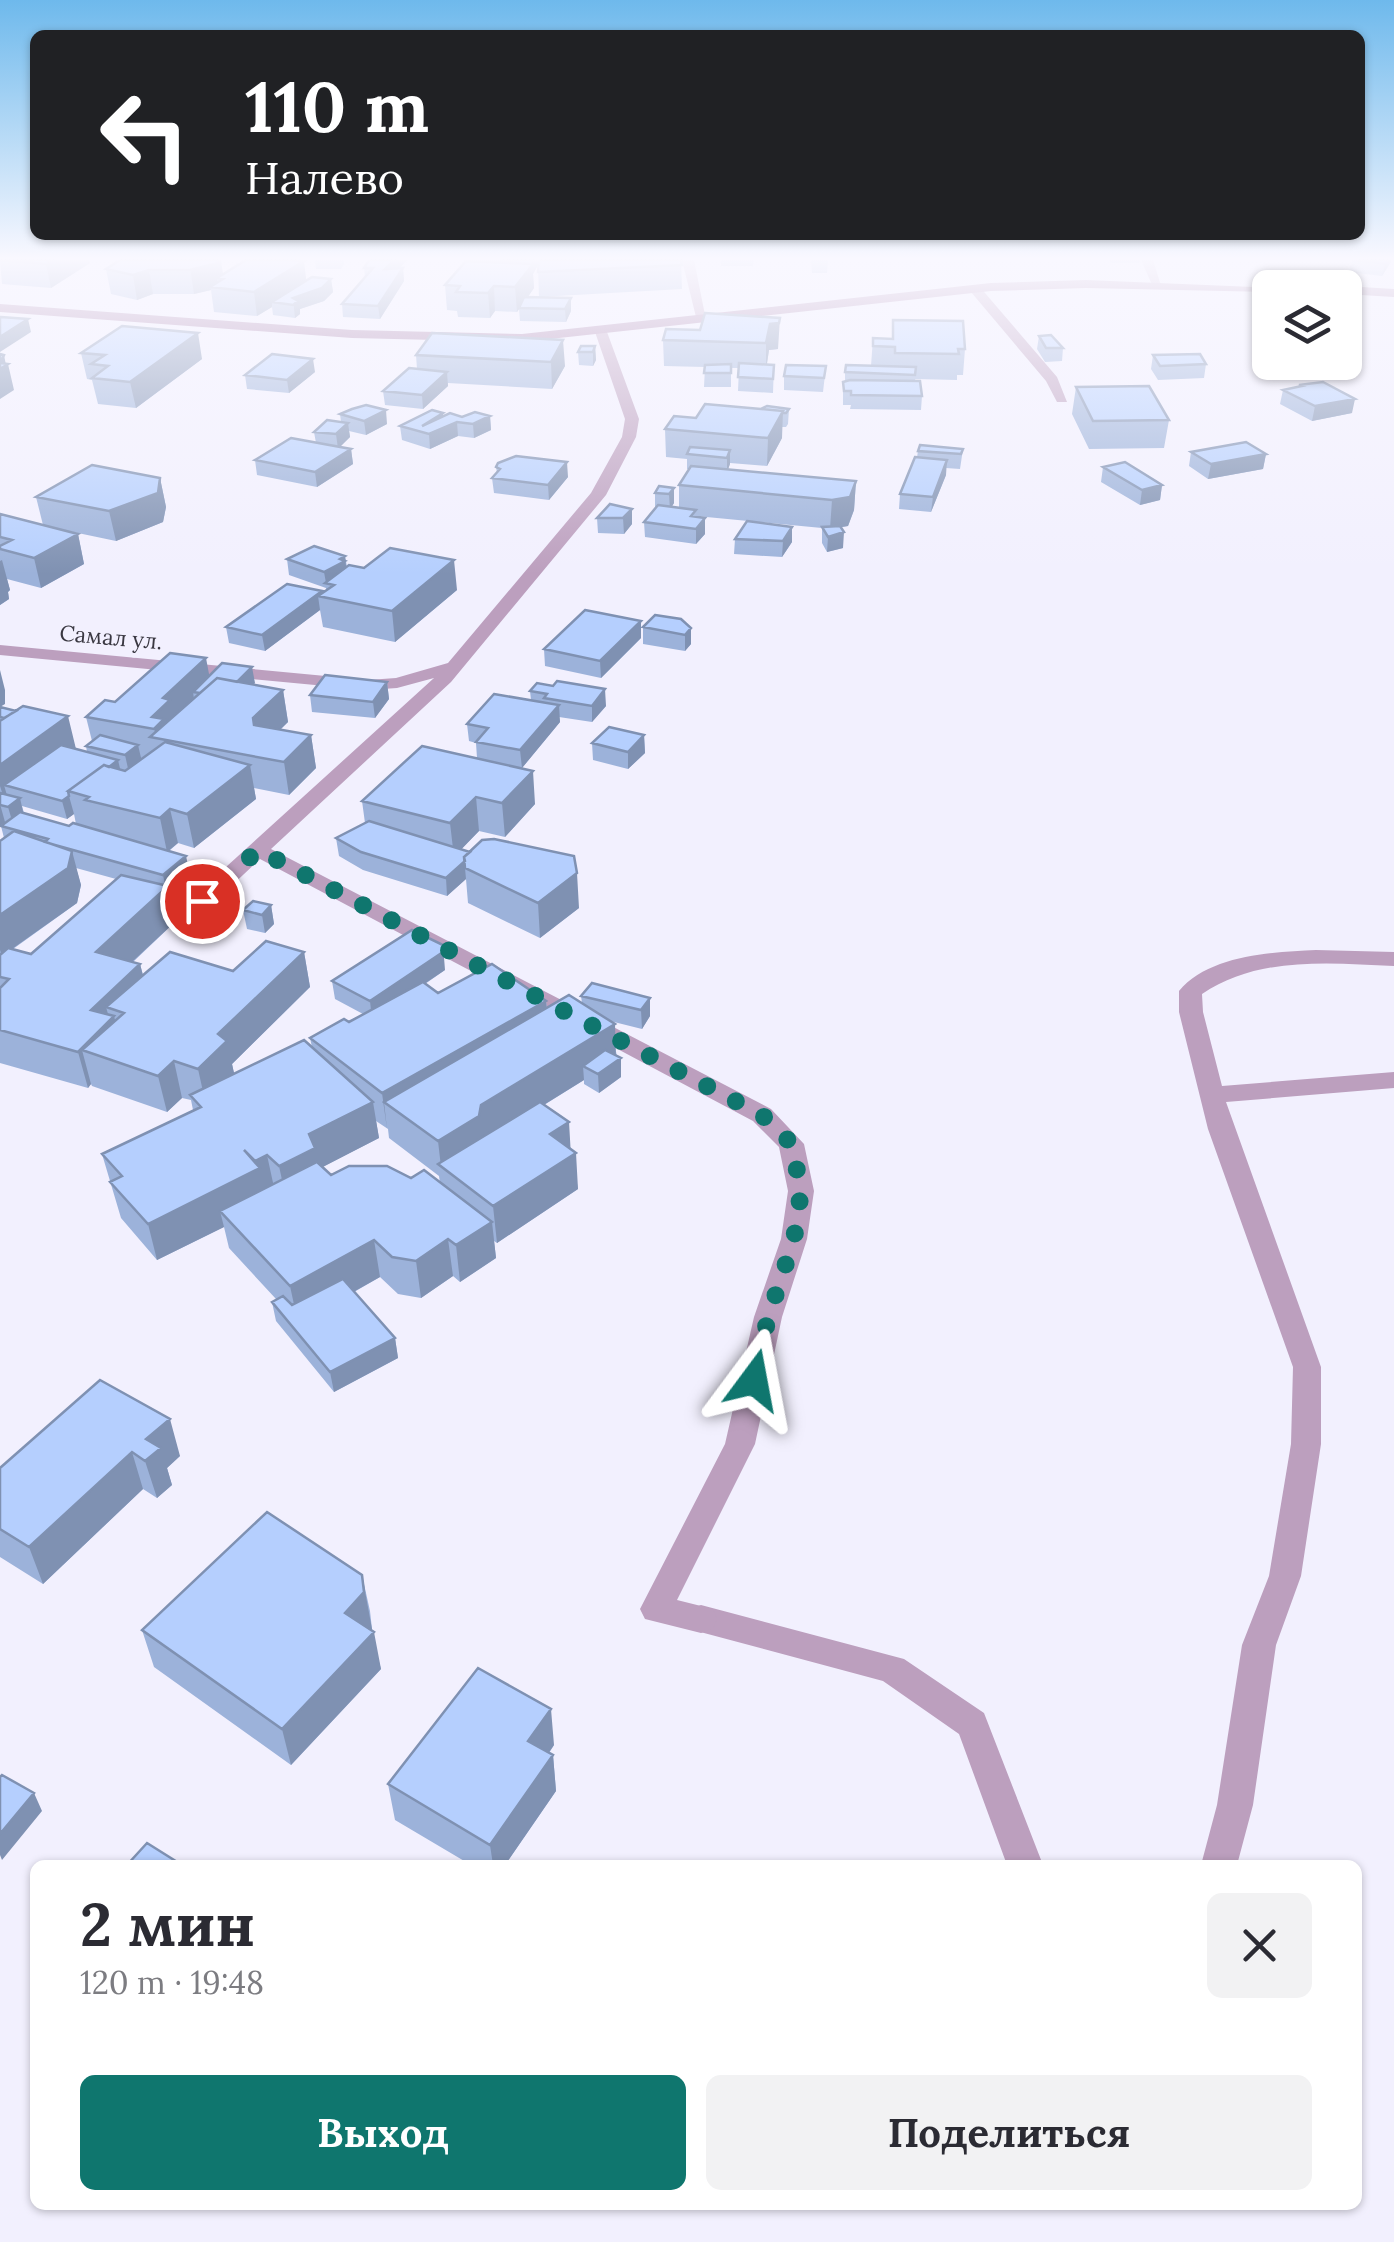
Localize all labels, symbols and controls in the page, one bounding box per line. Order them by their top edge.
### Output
text: 110 m [245,62,429,151]
icon: left [80,70,210,200]
text: Налево [245,149,404,206]
map controls [1252,270,1362,380]
button: layers [1252,270,1362,380]
street label: Самал ул. [58,619,164,655]
pin [160,859,245,944]
icon: arrive [175,874,230,929]
position arrow [702,1328,806,1432]
text: 2 мин [80,1886,255,1962]
button: close [1207,1893,1312,1998]
text: 120 m · 19:48 [80,1962,264,2003]
button: Выход [80,2075,686,2190]
button: Поделиться [706,2075,1312,2190]

